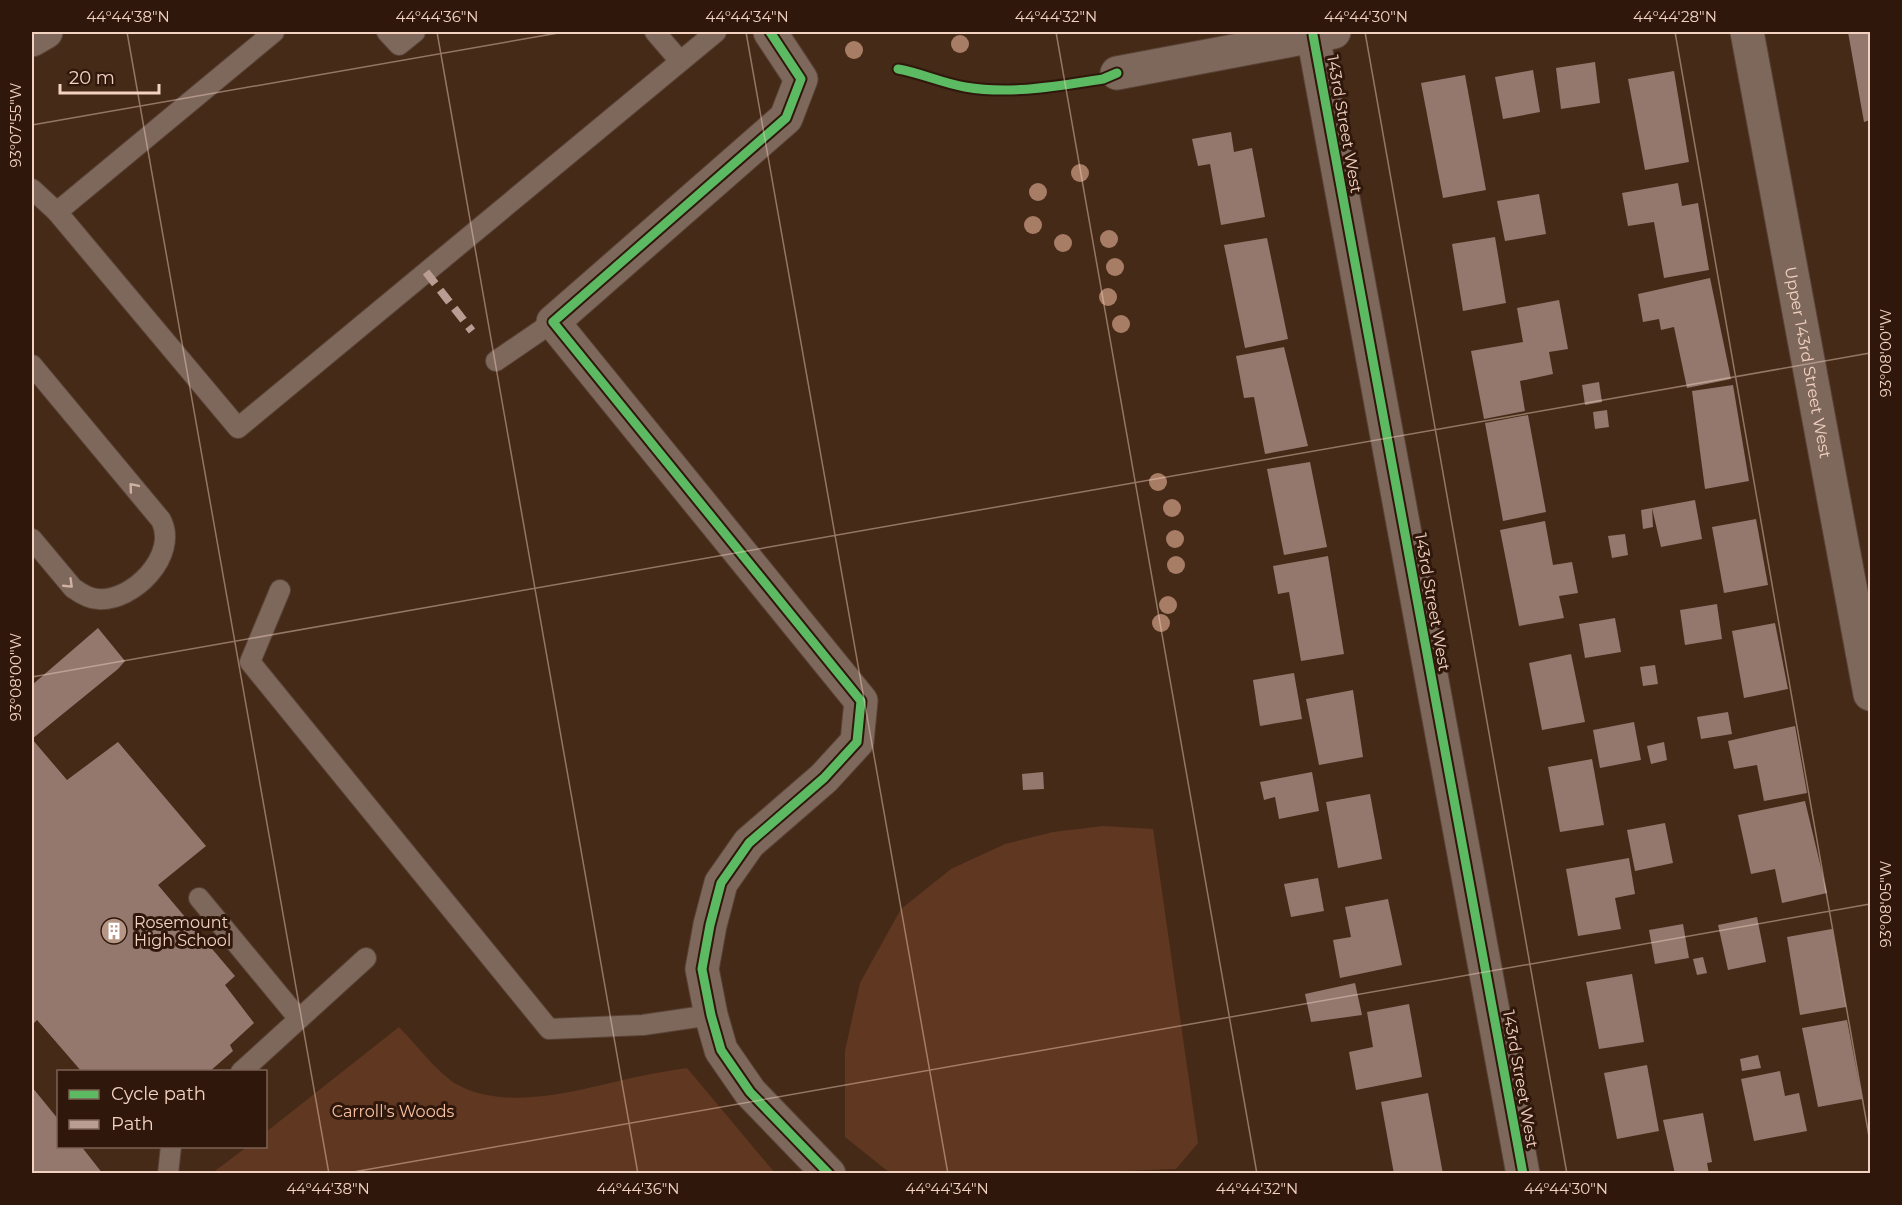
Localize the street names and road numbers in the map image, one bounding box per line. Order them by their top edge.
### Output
street label: 143rd Street West [1323,54,1366,195]
street label: Upper 143rd Street West [1781,265,1835,460]
street label: 143rd Street West [1411,532,1454,673]
street label: 143rd Street West [1499,1009,1542,1150]

